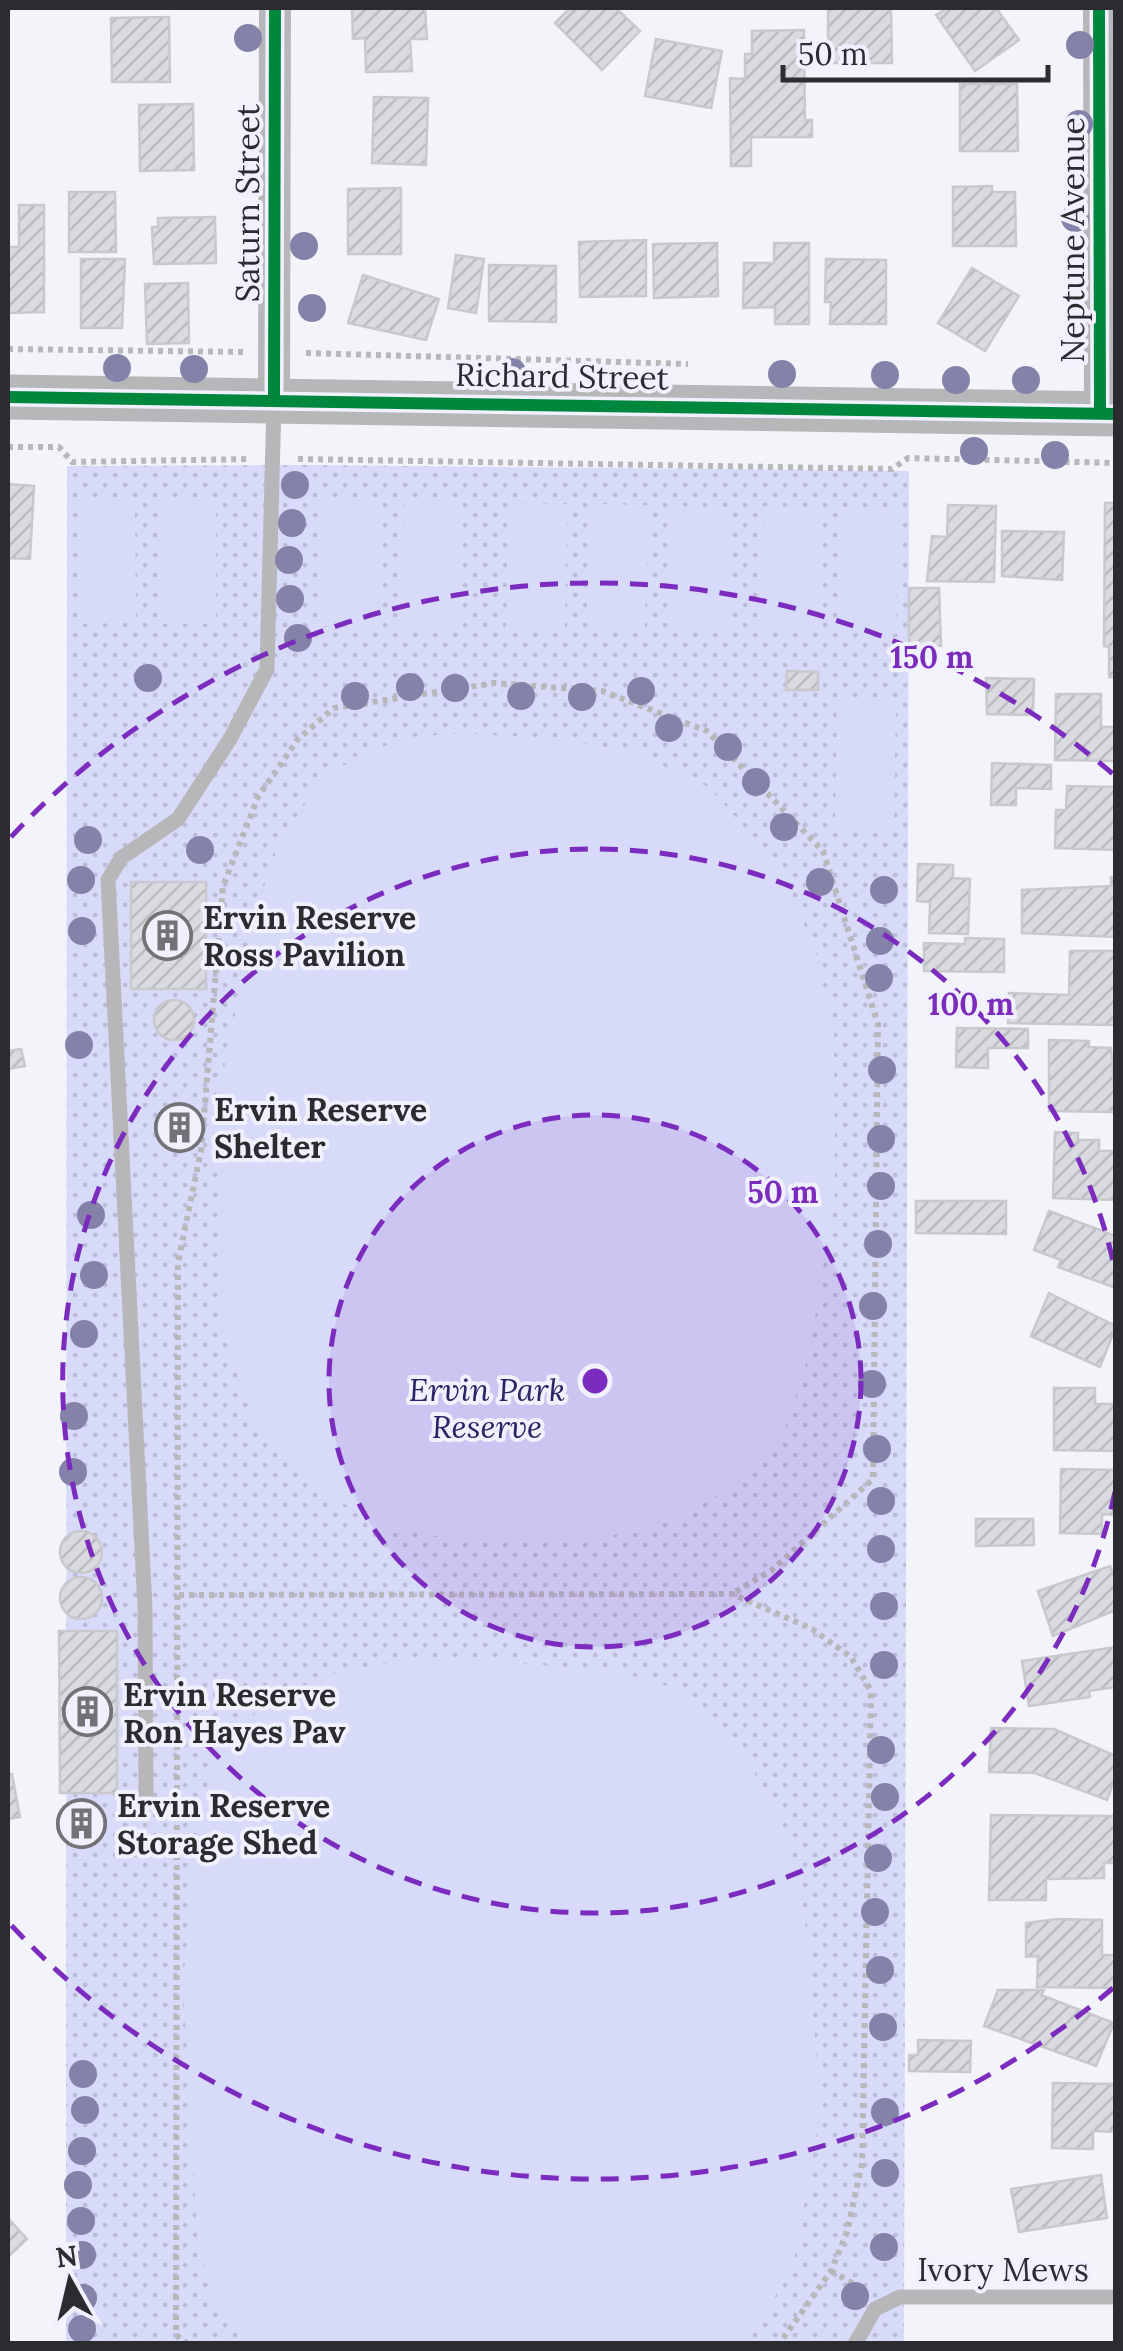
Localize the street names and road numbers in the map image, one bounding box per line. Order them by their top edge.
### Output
street label: Saturn Street [227,103,268,302]
street label: Neptune Avenue [1052,117,1093,363]
street label: Richard Street [455,354,670,398]
street label: Ivory Mews [917,2249,1089,2290]

